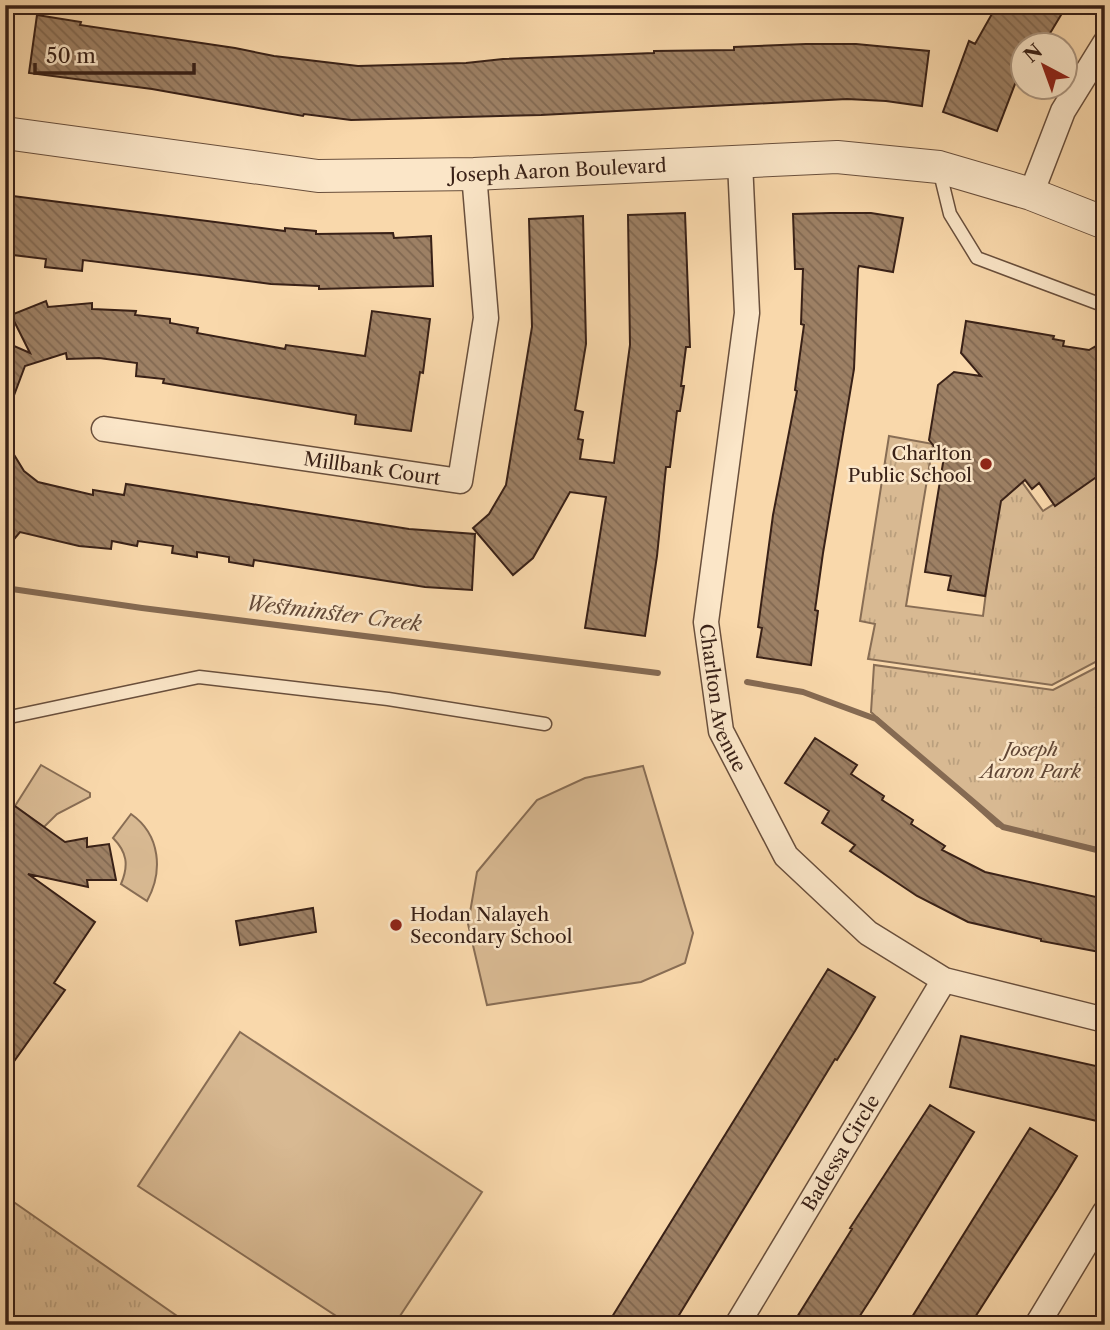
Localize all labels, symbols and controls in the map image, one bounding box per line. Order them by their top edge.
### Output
scale bar [35,32,194,76]
north arrow [1009,32,1078,102]
text: N [1019,39,1047,68]
text: 50 m [46,43,96,68]
street label: Joseph Aaron Boulevard [446,153,667,186]
place label: Charlton Public School [848,442,972,487]
street label: Millbank Court [302,447,442,490]
marker: Charlton Public School [978,456,994,472]
water label: Westminster Creek [245,590,423,636]
street label: Charlton Avenue [695,622,752,776]
park label: Joseph Aaron Park [978,738,1081,783]
place label: Hodan Nalayeh Secondary School [410,903,573,948]
marker: Hodan Nalayeh Secondary School [388,917,404,933]
street label: Badessa Circle [797,1090,884,1215]

